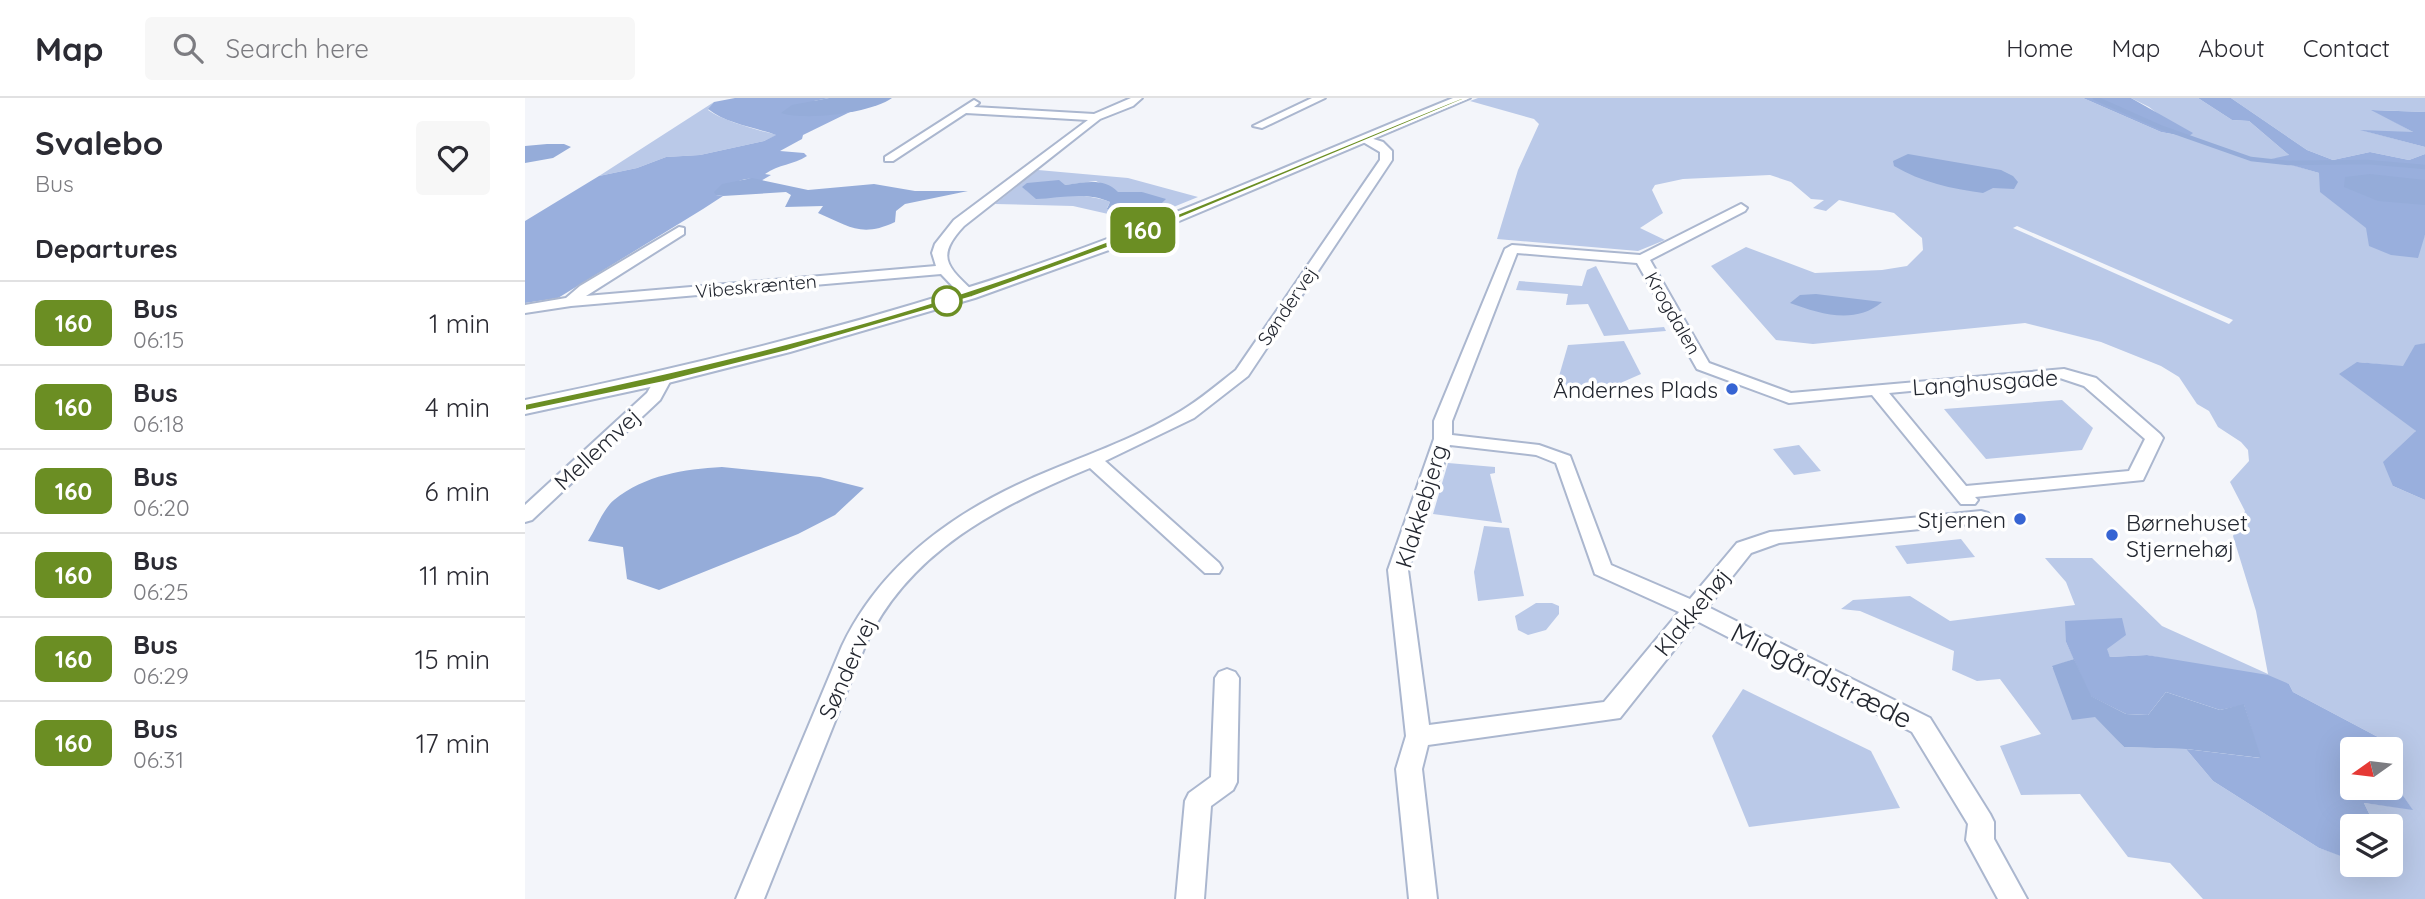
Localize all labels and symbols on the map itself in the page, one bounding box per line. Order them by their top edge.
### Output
line badge: 160 [1103,207,1183,253]
street label: Søndervej [1252,262,1322,350]
street label: Krogdalen [1640,267,1706,359]
street label: Vibeskrænten [694,269,818,303]
unlabelled marker [932,286,962,316]
street label: Langhusgade [1911,362,2059,402]
place label: Åndernes Plads [1553,375,1718,404]
marker: Åndernes Plads [1724,381,1740,397]
street label: Mellemvej [548,402,646,496]
street label: Klakkebjerg [1388,441,1454,571]
place label: Stjernen [1918,505,2006,534]
place label: Børnehuset Stjernehøj [2126,508,2248,563]
marker: Stjernen [2012,511,2028,527]
marker: Børnehuset Stjernehøj [2104,527,2120,543]
street label: Klakkehøj [1648,562,1736,662]
street label: Søndervej [812,613,882,723]
street label: Midgårdstræde [1725,614,1919,736]
north arrow [2340,737,2403,800]

